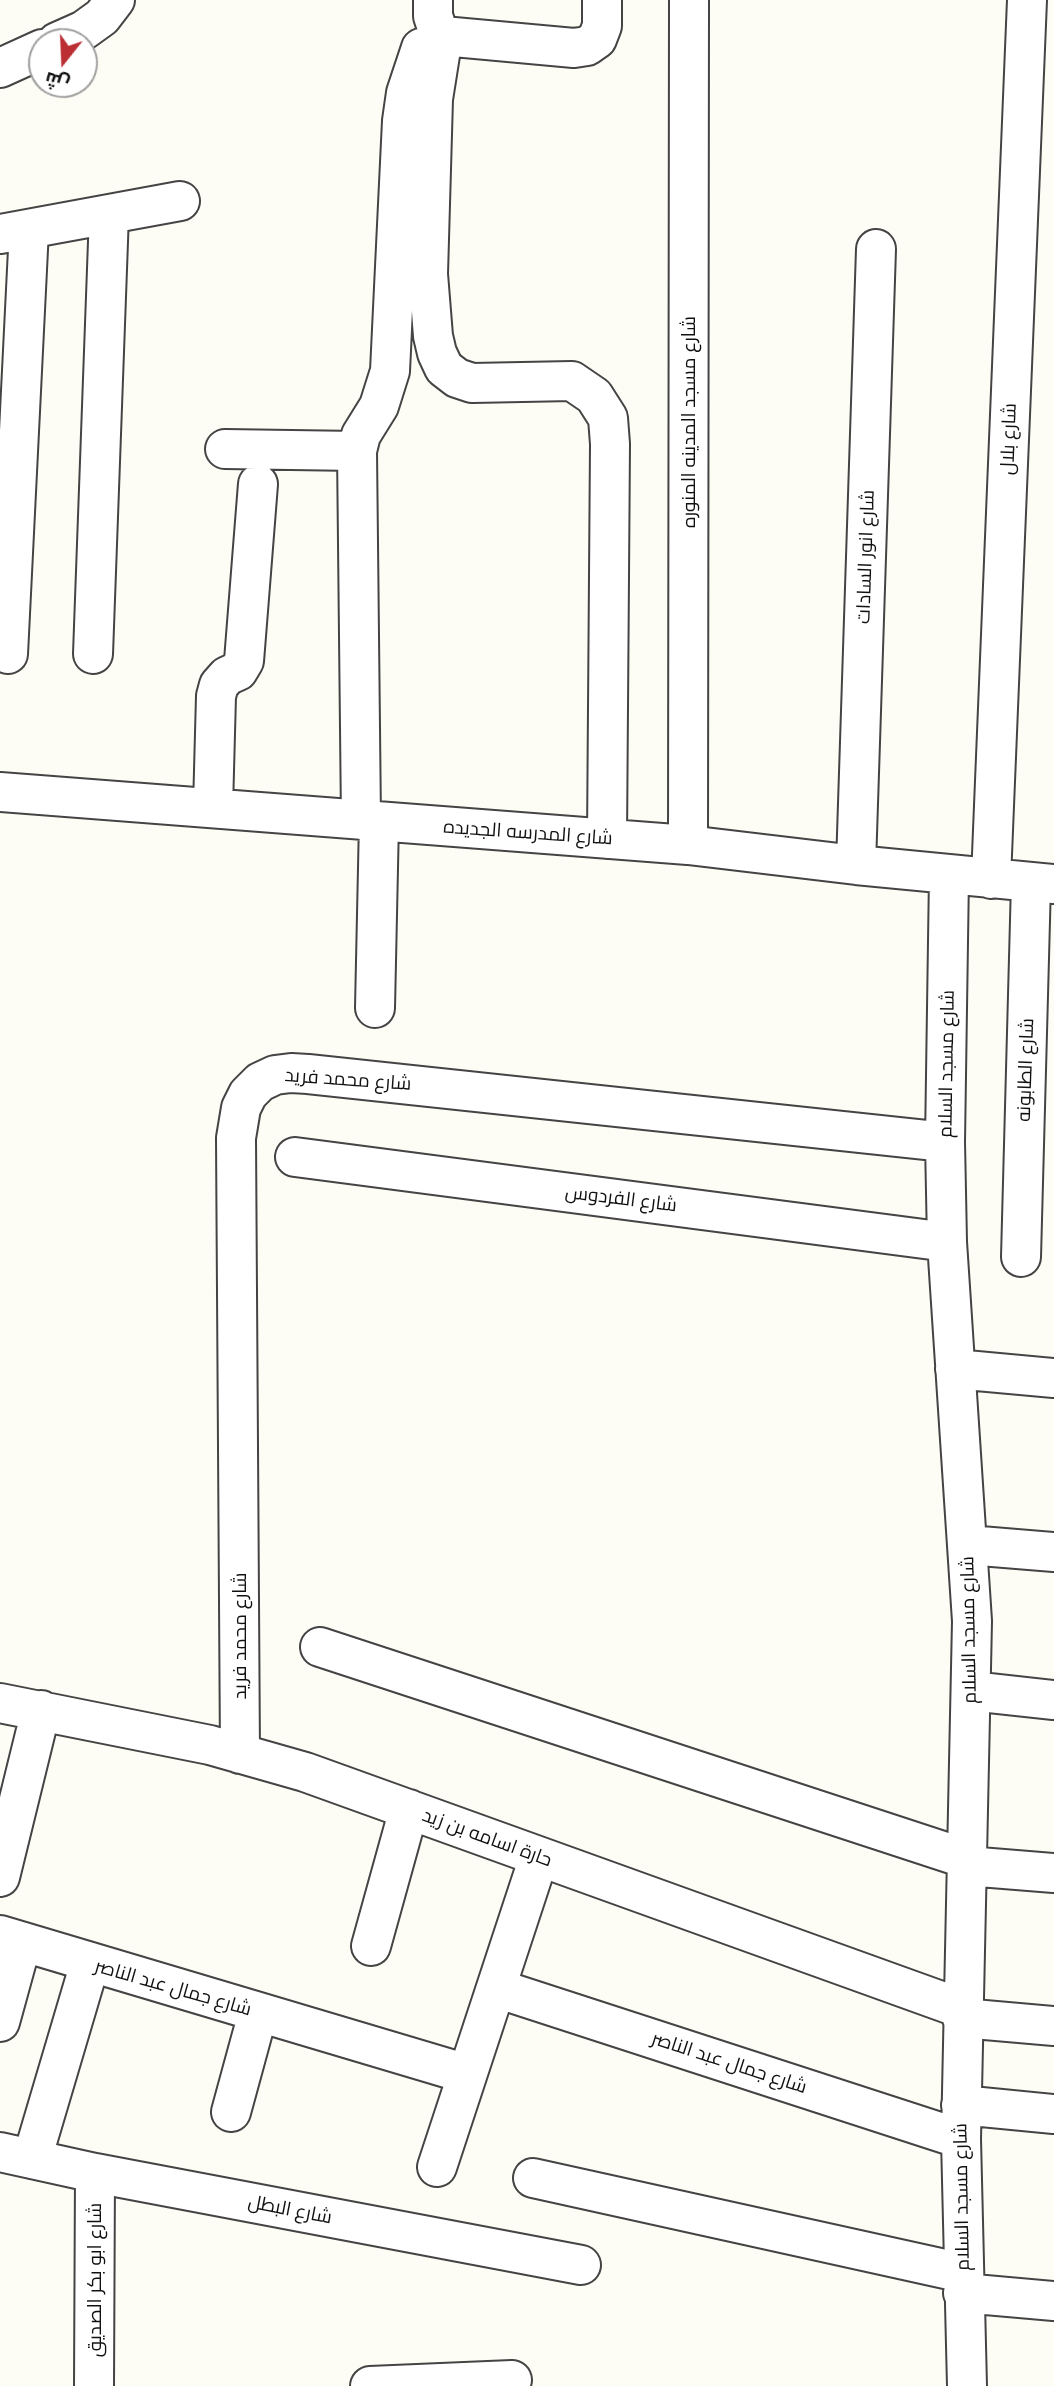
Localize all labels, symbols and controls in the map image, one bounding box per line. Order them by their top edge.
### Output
north arrow [28,28,98,98]
text: ش [42,67,72,96]
street label: شارع مسجد المدينه المنوره [678,316,700,528]
street label: شارع بلال [996,403,1022,475]
street label: شارع انور السادات [852,490,880,624]
street label: شارع المدرسه الجديده [443,816,613,850]
street label: شارع مسجد السلام [934,990,960,1138]
street label: شارع الطابونه [1013,1018,1039,1122]
street label: شارع محمد فريد [284,1064,412,1096]
street label: شارع الفردوس [564,1181,678,1217]
street label: شارع مسجد السلام [956,1556,982,1704]
street label: شارع محمد فريد [229,1572,251,1700]
street label: حارة اسامه بن زيد [419,1804,555,1872]
street label: شارع جمال عبد الناصر [92,1955,254,2021]
street label: شارع جمال عبد الناصر [648,2027,810,2099]
street label: شارع مسجد السلام [949,2123,975,2271]
street label: شارع البطل [246,2191,334,2229]
street label: شارع ابو بكر الصديق [84,2203,106,2357]

